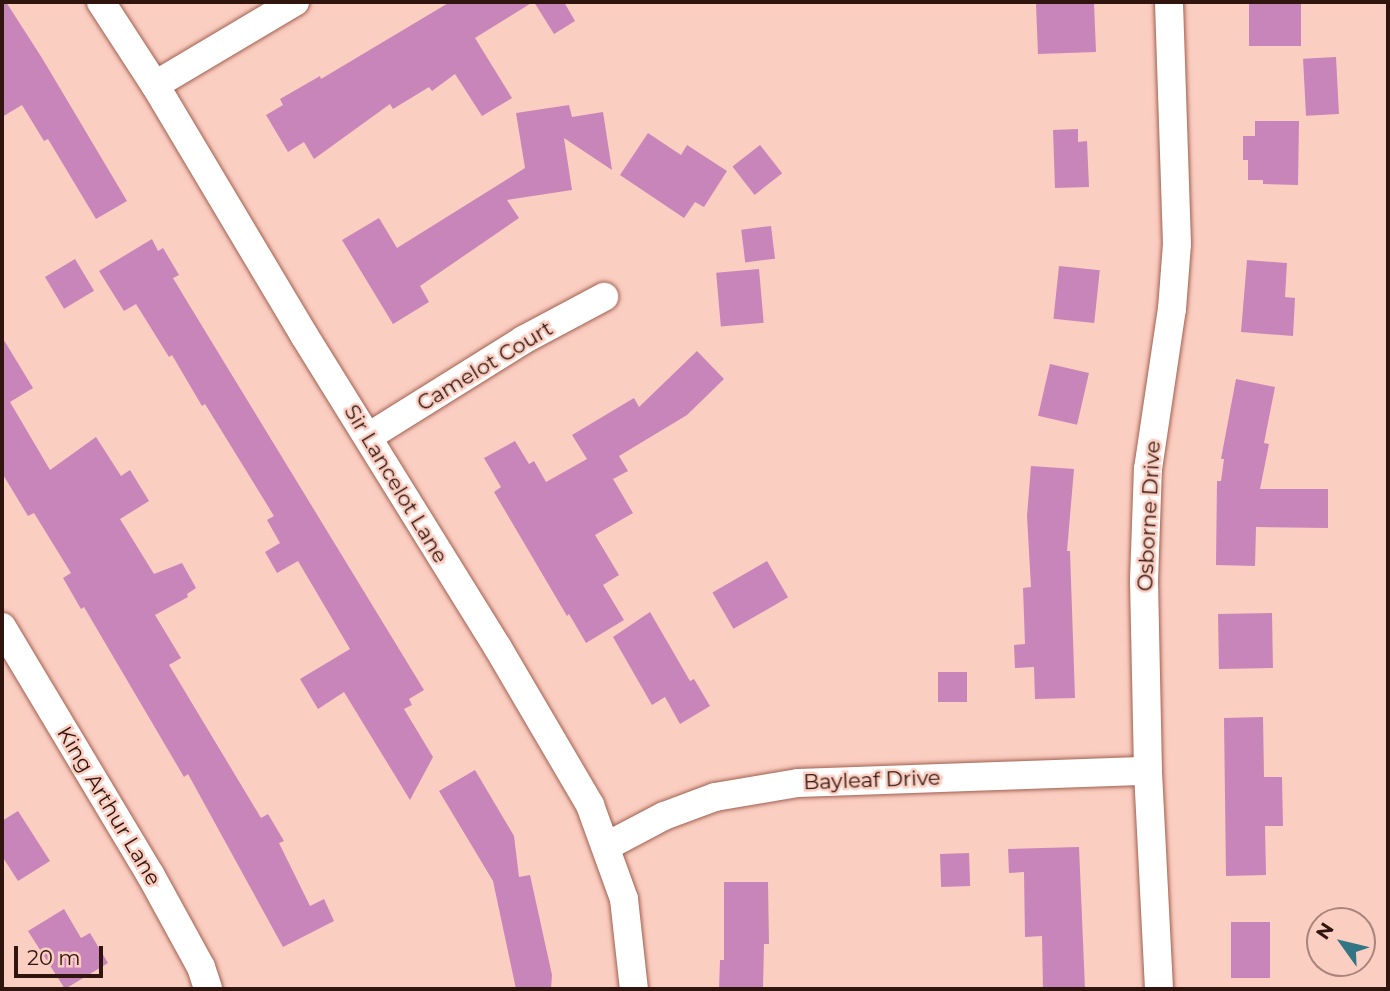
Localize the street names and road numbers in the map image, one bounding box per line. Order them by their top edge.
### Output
street label: Camelot Court [413,316,557,416]
street label: Sir Lancelot Lane [339,400,453,568]
street label: Osborne Drive [1132,440,1166,592]
street label: King Arthur Lane [52,722,166,890]
street label: Bayleaf Drive [803,765,941,795]

